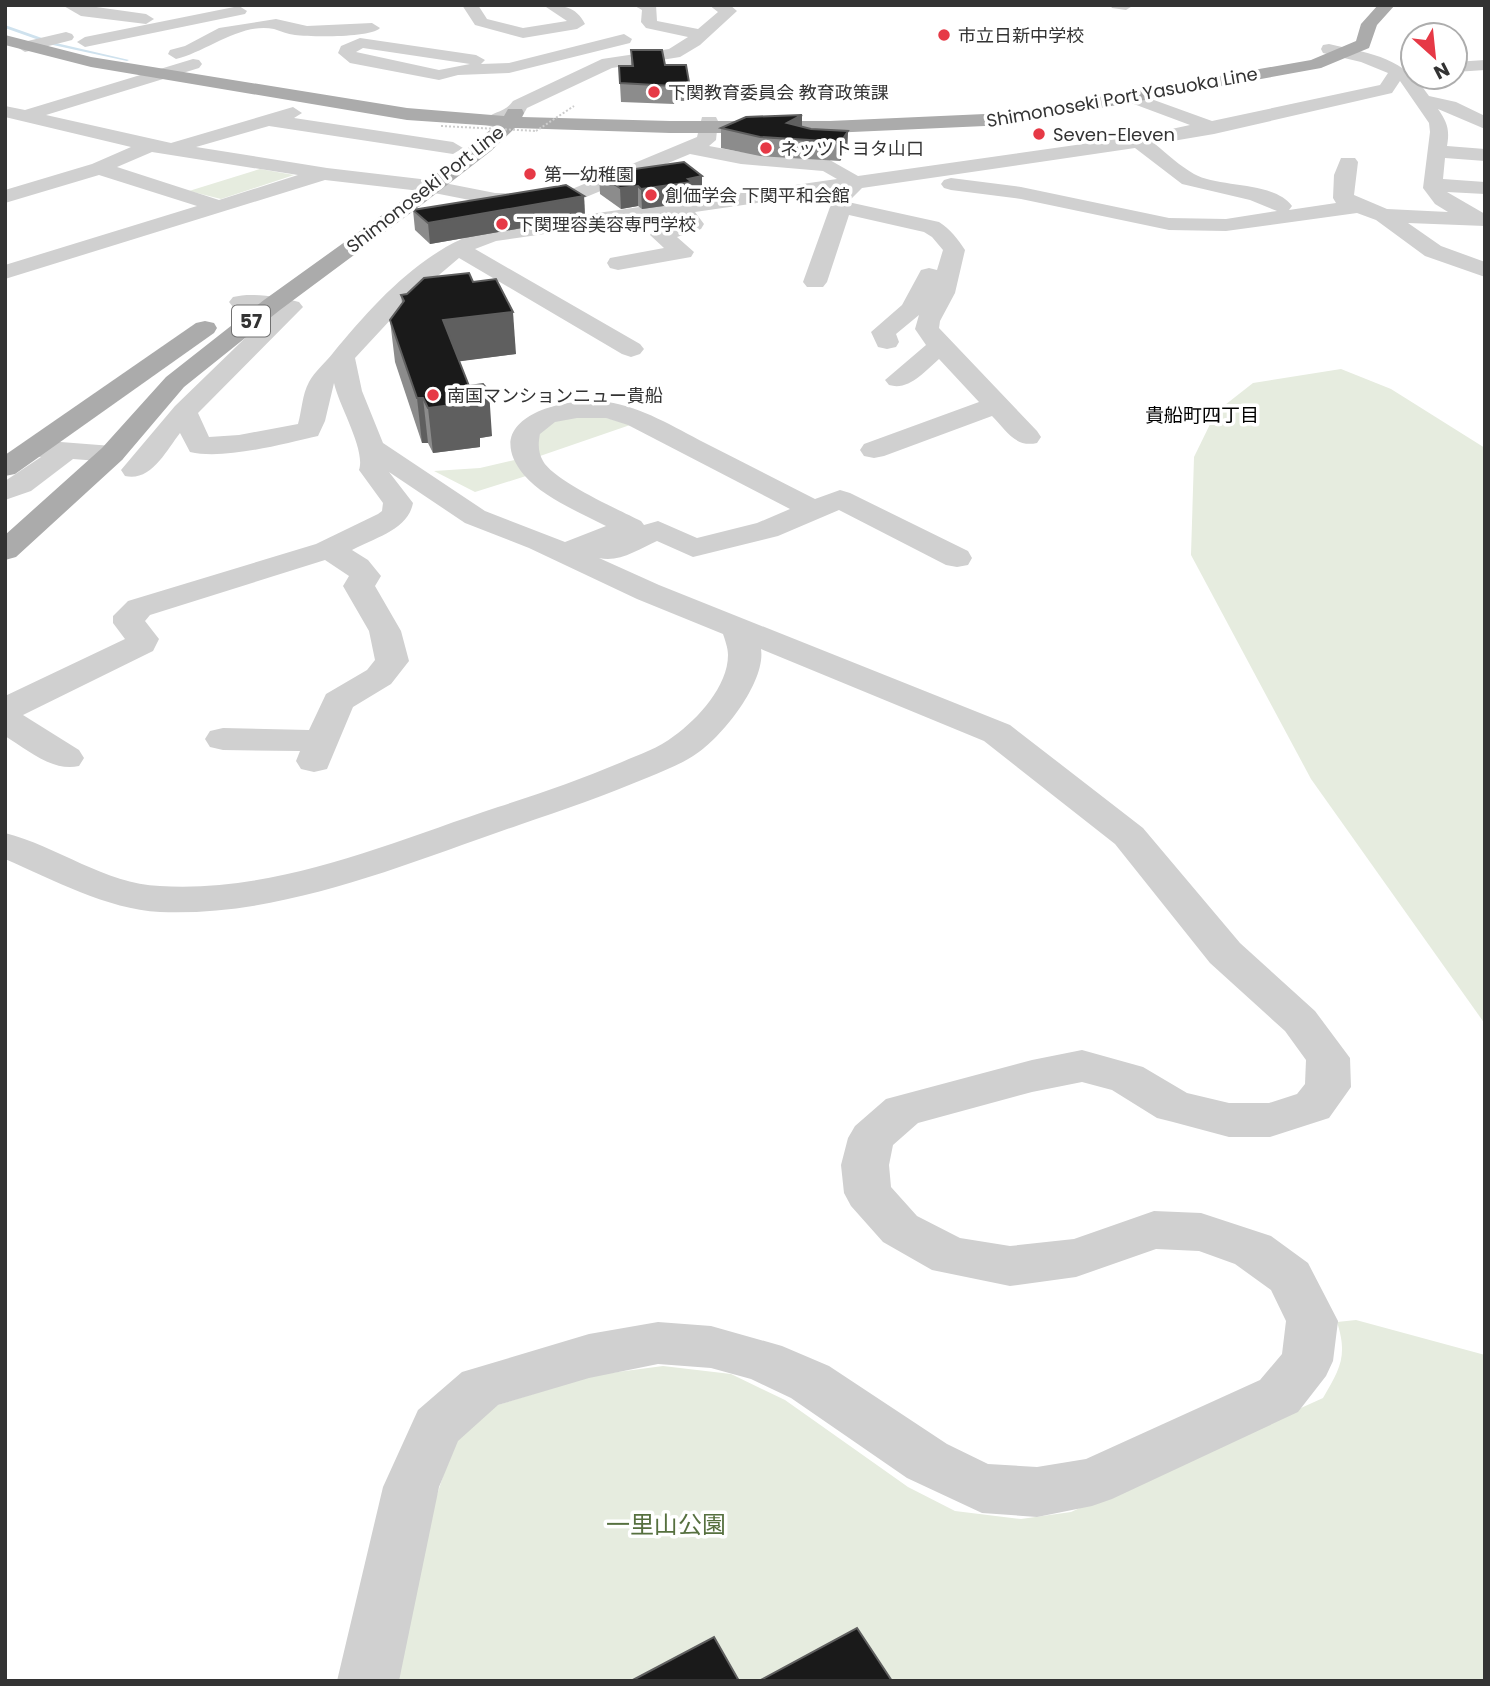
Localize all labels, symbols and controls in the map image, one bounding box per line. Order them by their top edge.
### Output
north arrow [1399,21,1469,91]
place label: 市立日新中学校 [958,23,1084,48]
marker: 市立日新中学校 [936,27,952,43]
text: N [1429,55,1454,86]
street label: Shimonoseki Port Yasuoka Line [984,61,1260,133]
place label: 下関教育委員会 教育政策課 [668,80,889,105]
marker: 下関教育委員会 教育政策課 [646,84,662,100]
street label: Shimonoseki Port Line [341,120,509,258]
place label: Seven-Eleven [1053,122,1175,147]
marker: Seven-Eleven [1031,126,1047,142]
place label: ネッツトヨタ山口 [780,136,924,161]
marker: ネッツトヨタ山口 [758,140,774,156]
place label: 第一幼稚園 [544,162,634,187]
marker: 第一幼稚園 [522,166,538,182]
place label: 創価学会 下関平和会館 [665,183,850,208]
marker: 創価学会 下関平和会館 [643,187,659,203]
place label: 下関理容美容専門学校 [516,212,696,237]
marker: 下関理容美容専門学校 [494,216,510,232]
road number: 57 [232,306,270,336]
place label: 南国マンションニュー貴船 [447,383,663,408]
marker: 南国マンションニュー貴船 [425,387,441,403]
district label: 貴船町四丁目 [1145,402,1259,429]
park label: 一里山公園 [606,1508,726,1541]

